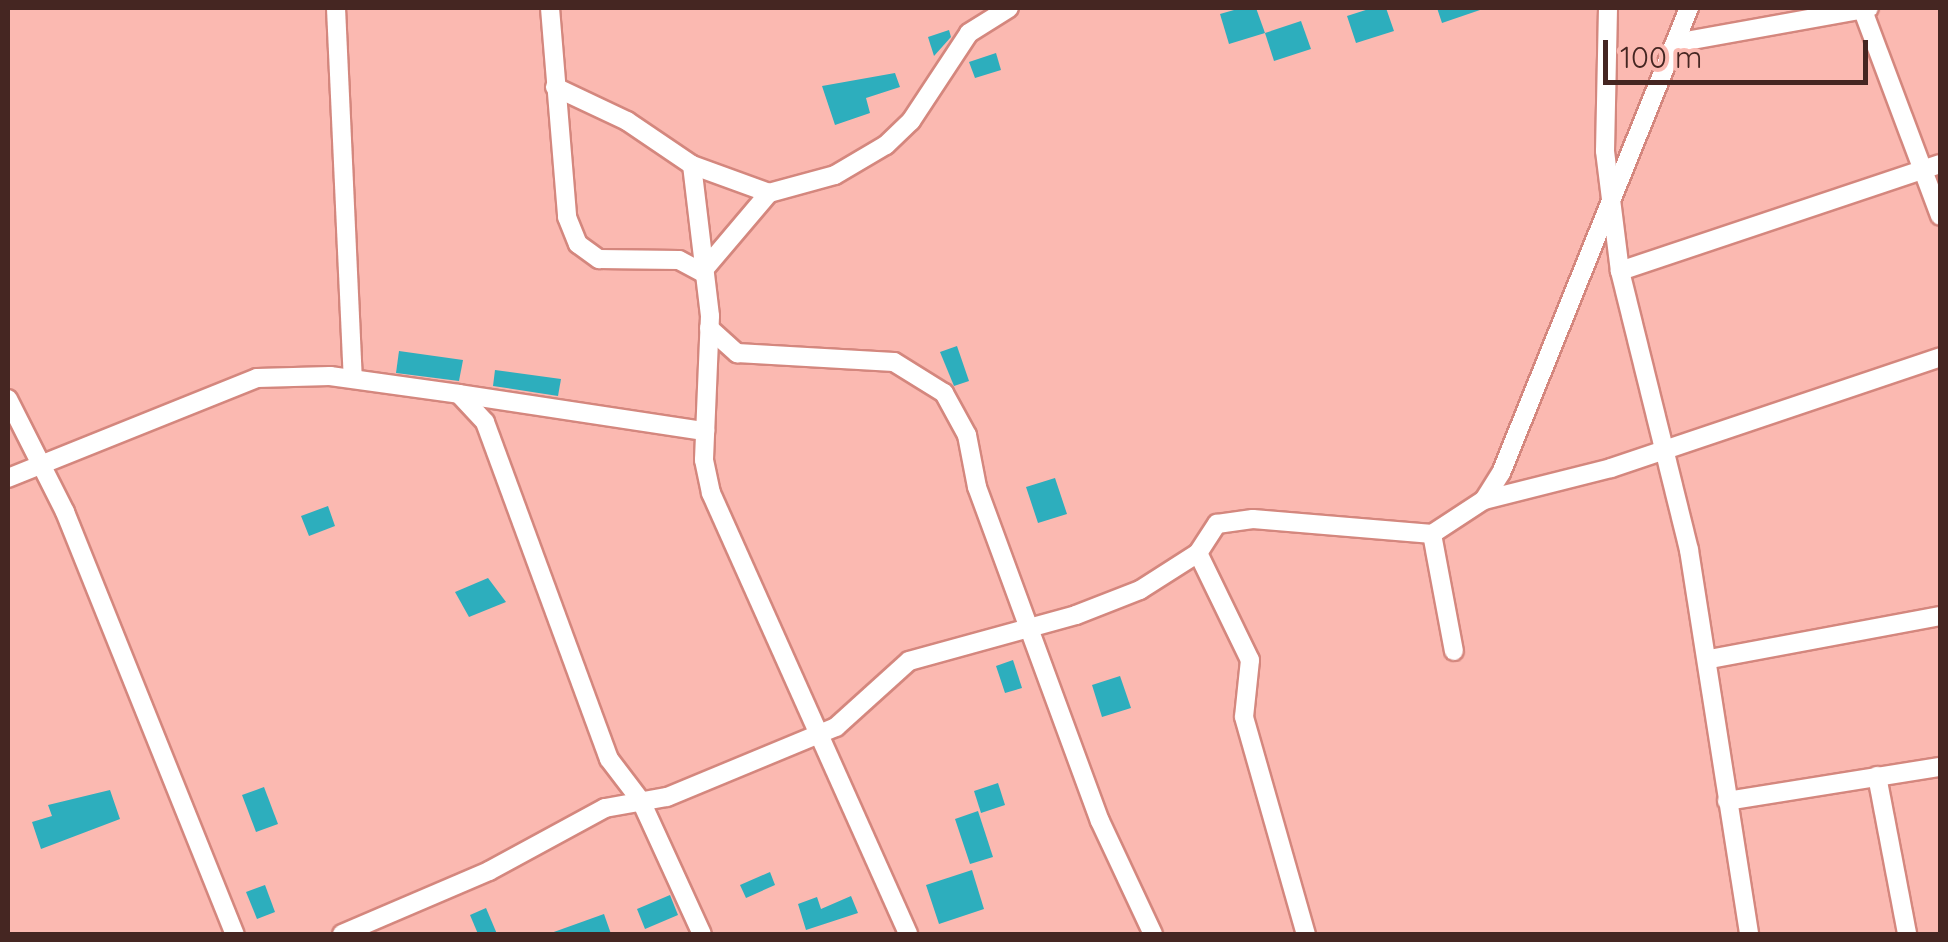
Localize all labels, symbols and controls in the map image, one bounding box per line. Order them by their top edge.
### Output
scale bar [1608,20,1873,82]
text: 100 m [1620,38,1702,76]

